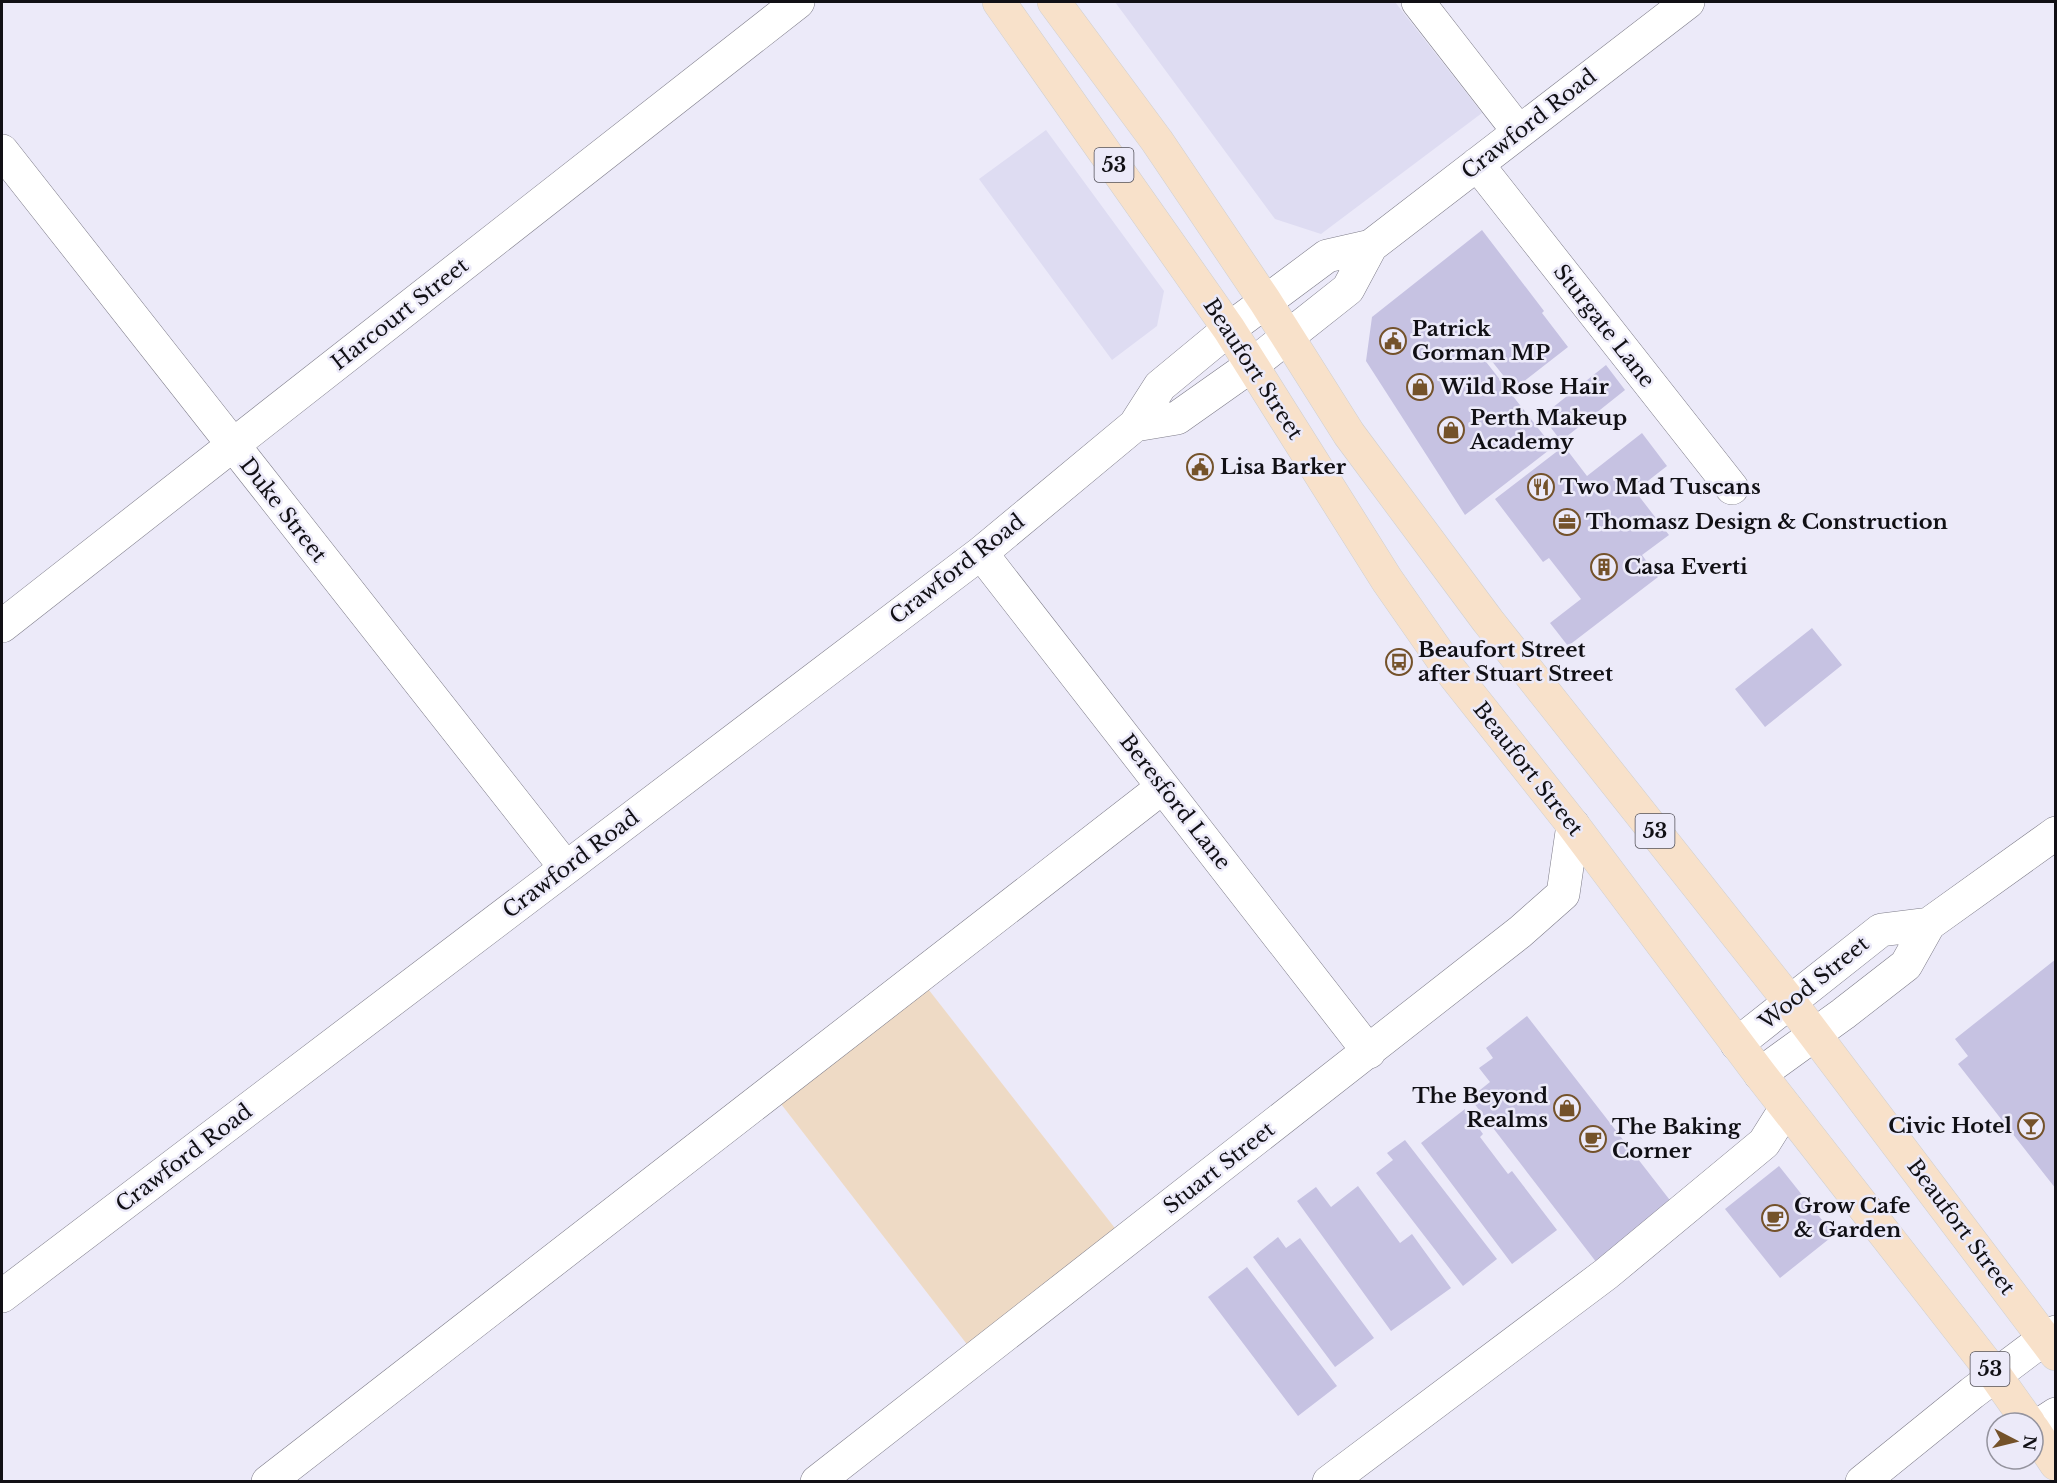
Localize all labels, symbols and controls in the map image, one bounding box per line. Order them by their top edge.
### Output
street label: Crawford Road [1456,63,1602,185]
road number: 53 [1094,148,1134,182]
street label: Harcourt Street [326,252,474,376]
street label: Sturgate Lane [1548,259,1660,393]
street label: Beaufort Street [1198,294,1308,445]
place label: Patrick Gorman MP [1412,316,1550,366]
public building icon: Patrick Gorman MP [1378,326,1408,356]
shop icon: Wild Rose Hair [1405,372,1435,402]
place label: Wild Rose Hair [1439,374,1610,400]
place label: Perth Makeup Academy [1469,405,1627,455]
shop icon: Perth Makeup Academy [1436,415,1466,445]
street label: Duke Street [234,452,332,568]
public building icon: Lisa Barker [1185,452,1215,482]
place label: Lisa Barker [1220,454,1347,480]
restaurant icon: Two Mad Tuscans [1526,472,1556,502]
place label: Two Mad Tuscans [1560,474,1761,500]
office icon: Thomasz Design & Construction [1552,507,1582,537]
street label: Crawford Road [884,508,1030,630]
place label: Thomasz Design & Construction [1586,509,1948,535]
building icon: Casa Everti [1589,552,1619,582]
place label: Casa Everti [1624,554,1748,580]
place label: Beaufort Street after Stuart Street [1418,637,1613,687]
bus stop icon: Beaufort Street after Stuart Street [1384,647,1414,677]
street label: Beaufort Street [1468,697,1588,841]
street label: Beresford Lane [1114,729,1236,875]
street label: Crawford Road [498,804,644,924]
road number: 53 [1636,814,1674,848]
street label: Wood Street [1753,931,1874,1036]
place label: The Beyond Realms [1412,1083,1548,1133]
shop icon: The Beyond Realms [1552,1093,1582,1123]
street label: Crawford Road [111,1098,257,1218]
bar icon: Civic Hotel [2016,1111,2046,1141]
place label: Civic Hotel [1888,1113,2013,1139]
place label: The Baking Corner [1612,1114,1742,1164]
street label: Stuart Street [1158,1116,1280,1220]
cafe icon: The Baking Corner [1578,1124,1608,1154]
street label: Beaufort Street [1902,1154,2021,1300]
place label: Grow Cafe & Garden [1794,1193,1910,1243]
cafe icon: Grow Cafe & Garden [1760,1203,1790,1233]
road number: 53 [1970,1352,2010,1386]
north arrow [1985,1411,2045,1471]
text: N [2019,1434,2041,1452]

